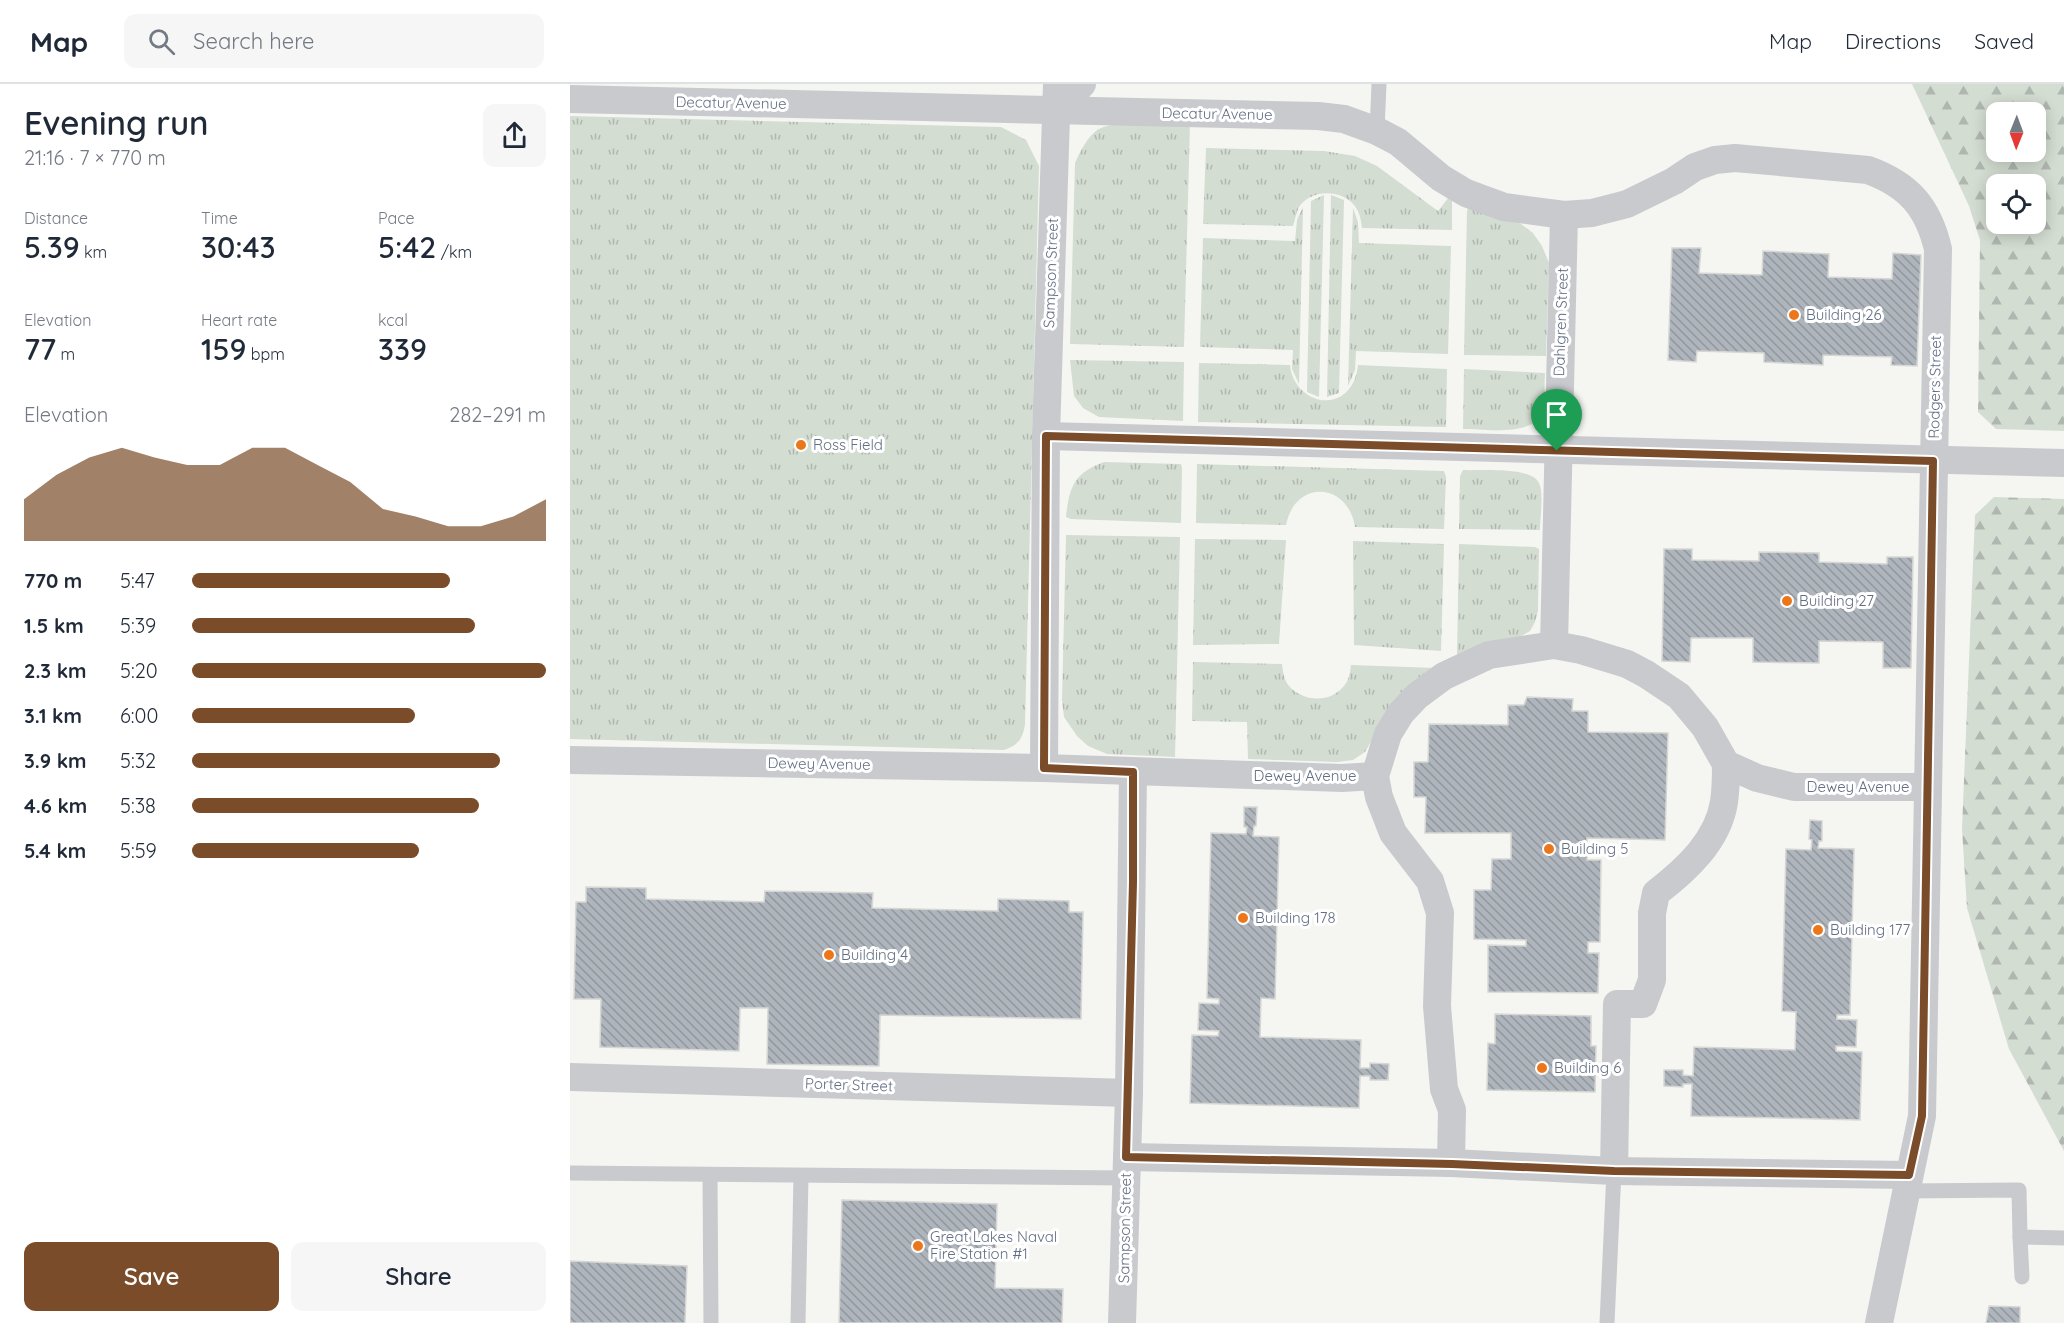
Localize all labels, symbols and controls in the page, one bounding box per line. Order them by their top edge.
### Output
search box [124,14,544,68]
text: Map [30,24,88,59]
icon: search [145,25,178,58]
text: Search here [193,27,315,55]
text: Map [1769,28,1812,54]
text: Directions [1845,28,1941,54]
text: Saved [1974,28,2034,54]
street label: Decatur Avenue [675,92,787,113]
text: Evening run [24,102,209,143]
north arrow [1986,102,2046,162]
map controls [1986,102,2046,234]
street label: Decatur Avenue [1161,103,1273,124]
button: share [483,104,546,167]
text: 21:16 · 7 × 770 m [24,145,166,170]
button: locate [1986,174,2046,234]
text: Distance [24,208,88,228]
text: Time [201,208,238,228]
text: Pace [378,208,414,228]
street label: Sampson Street [1039,218,1062,328]
text: 5.39 [24,228,80,266]
text: 30:43 [201,228,276,266]
text: 5:42 [378,228,436,266]
text: km [80,242,107,262]
text: /km [436,242,472,262]
street label: Dahlgren Street [1549,267,1572,377]
place label: Building 26 [1806,305,1882,324]
marker: Building 26 [1787,308,1801,322]
text: Elevation [24,310,91,330]
text: Heart rate [201,310,277,330]
text: kcal [378,310,408,330]
text: 77 [24,330,56,368]
text: 159 [201,330,246,368]
text: 339 [378,330,427,368]
street label: Rodgers Street [1924,335,1945,439]
text: m [56,344,75,364]
text: bpm [246,344,285,364]
pin [1531,389,1582,451]
icon: arrive [1540,398,1573,431]
text: Elevation [24,402,108,427]
text: 282–291 m [449,402,546,427]
place label: Ross Field [813,435,883,454]
marker: Ross Field [794,438,808,452]
text: 770 m [24,568,82,593]
text: 5:47 [120,568,155,593]
place label: Building 27 [1799,591,1874,610]
marker: Building 27 [1780,594,1794,608]
text: 1.5 km [24,613,84,638]
text: 5:39 [120,613,156,638]
text: 2.3 km [24,658,87,683]
text: 5:20 [120,658,158,683]
text: 3.1 km [24,703,82,728]
text: 6:00 [120,703,158,728]
text: 3.9 km [24,748,87,773]
text: 5:32 [120,748,156,773]
street label: Dewey Avenue [767,753,871,774]
street label: Dewey Avenue [1254,766,1356,785]
street label: Dewey Avenue [1807,777,1909,796]
text: 4.6 km [24,793,87,818]
text: 5:38 [120,793,156,818]
text: 5.4 km [24,838,86,863]
text: 5:59 [120,838,157,863]
place label: Building 5 [1561,839,1628,858]
marker: Building 5 [1542,842,1556,856]
place label: Building 178 [1255,908,1336,927]
marker: Building 178 [1236,911,1250,925]
place label: Building 177 [1830,920,1910,939]
marker: Building 177 [1811,923,1825,937]
place label: Building 4 [841,945,908,964]
marker: Building 4 [822,948,836,962]
place label: Building 6 [1554,1058,1621,1077]
marker: Building 6 [1535,1061,1549,1075]
street label: Porter Street [805,1073,893,1096]
street label: Sampson Street [1114,1173,1135,1283]
place label: Great Lakes Naval Fire Station #1 [930,1227,1057,1263]
marker: Great Lakes Naval Fire Station #1 [911,1239,925,1253]
button: Save [24,1242,279,1311]
button: Share [291,1242,546,1311]

